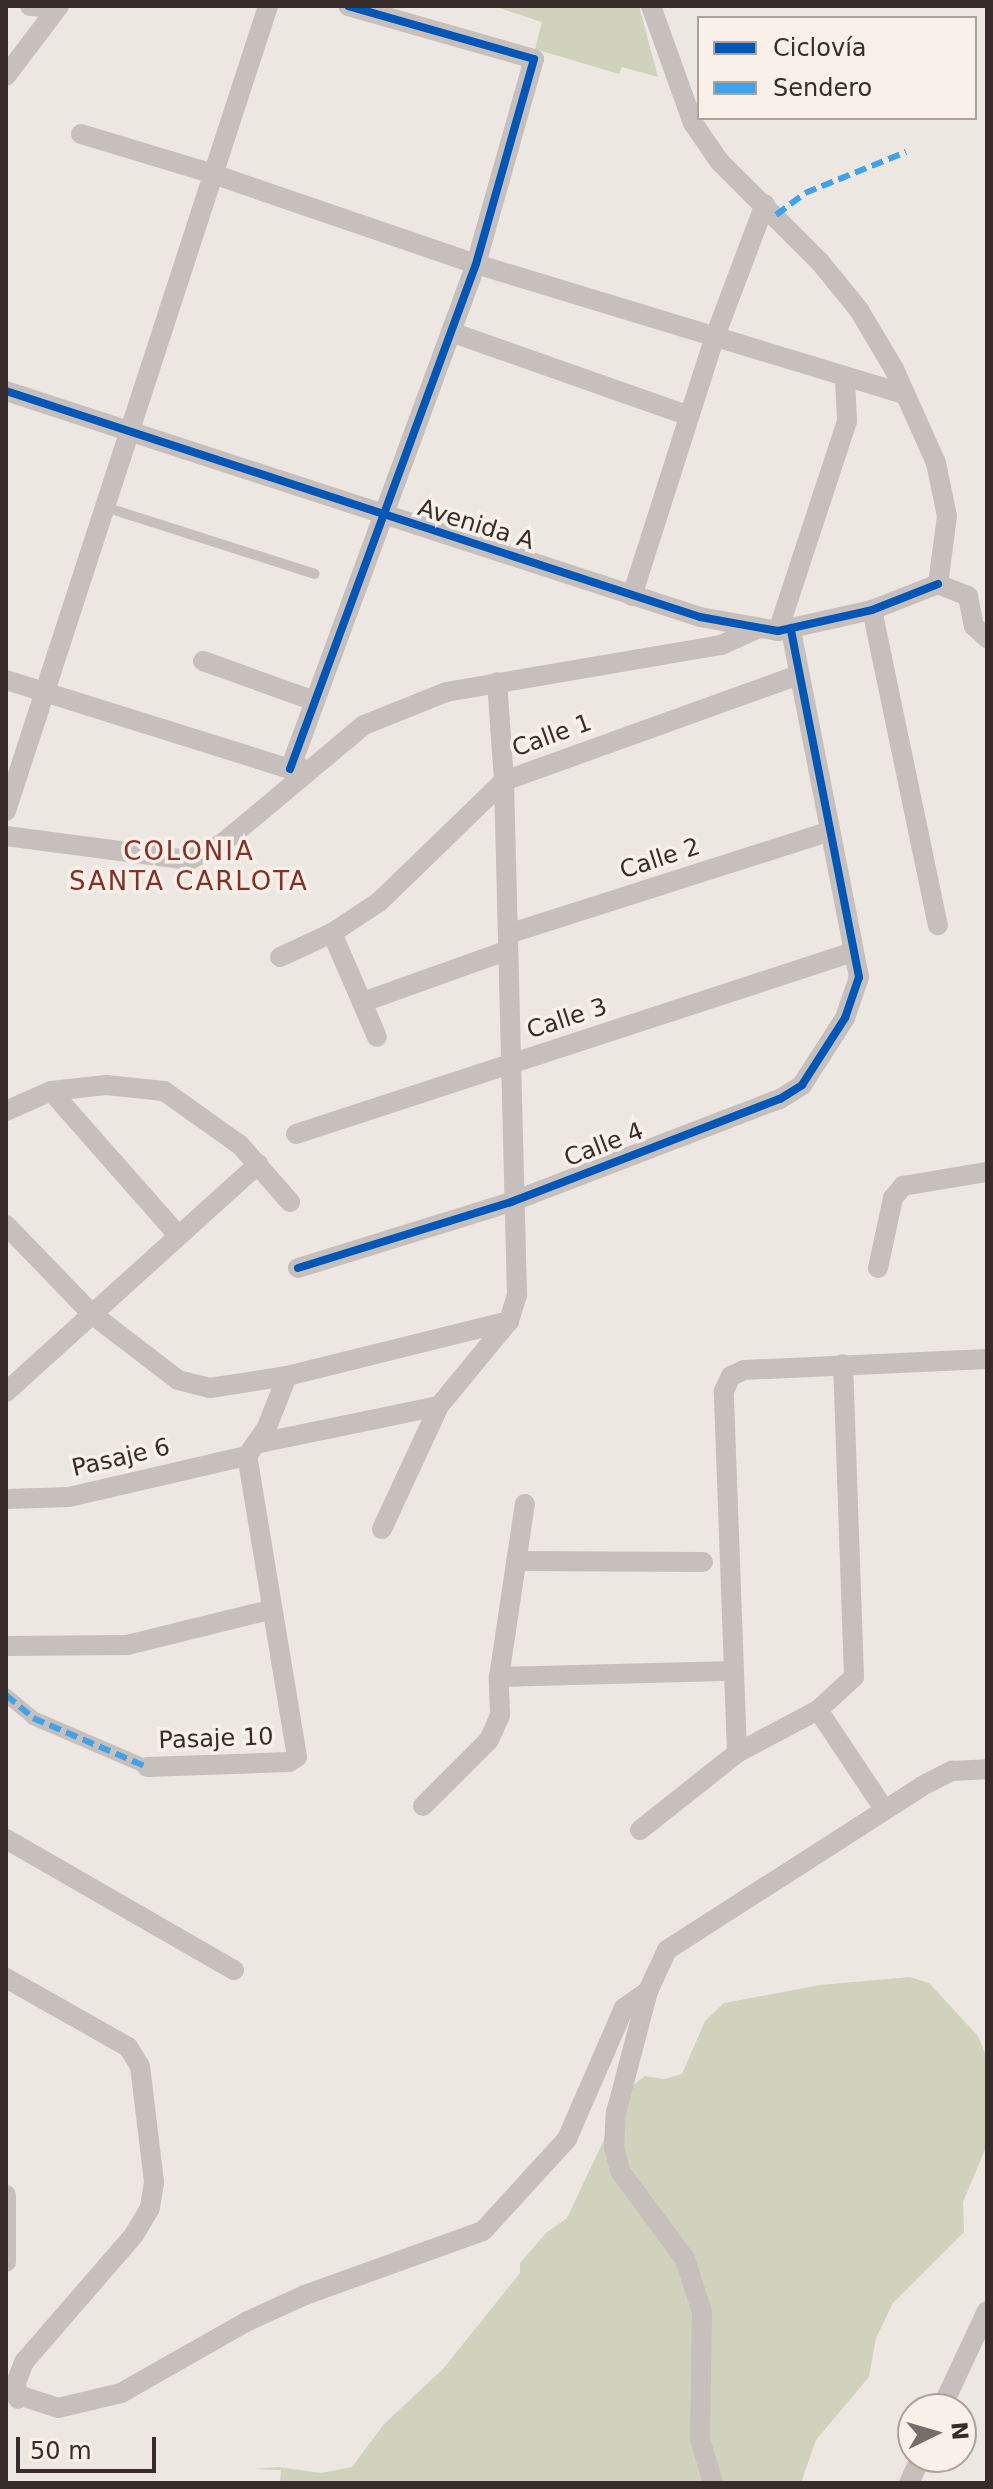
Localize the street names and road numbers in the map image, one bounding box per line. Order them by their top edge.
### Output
street label: Avenida A [414,494,538,556]
street label: Calle 1 [508,708,596,764]
street label: Calle 2 [616,833,704,885]
street label: Calle 3 [523,993,611,1045]
street label: Calle 4 [560,1117,648,1173]
street label: Pasaje 6 [69,1433,173,1483]
street label: Pasaje 10 [158,1723,274,1755]

